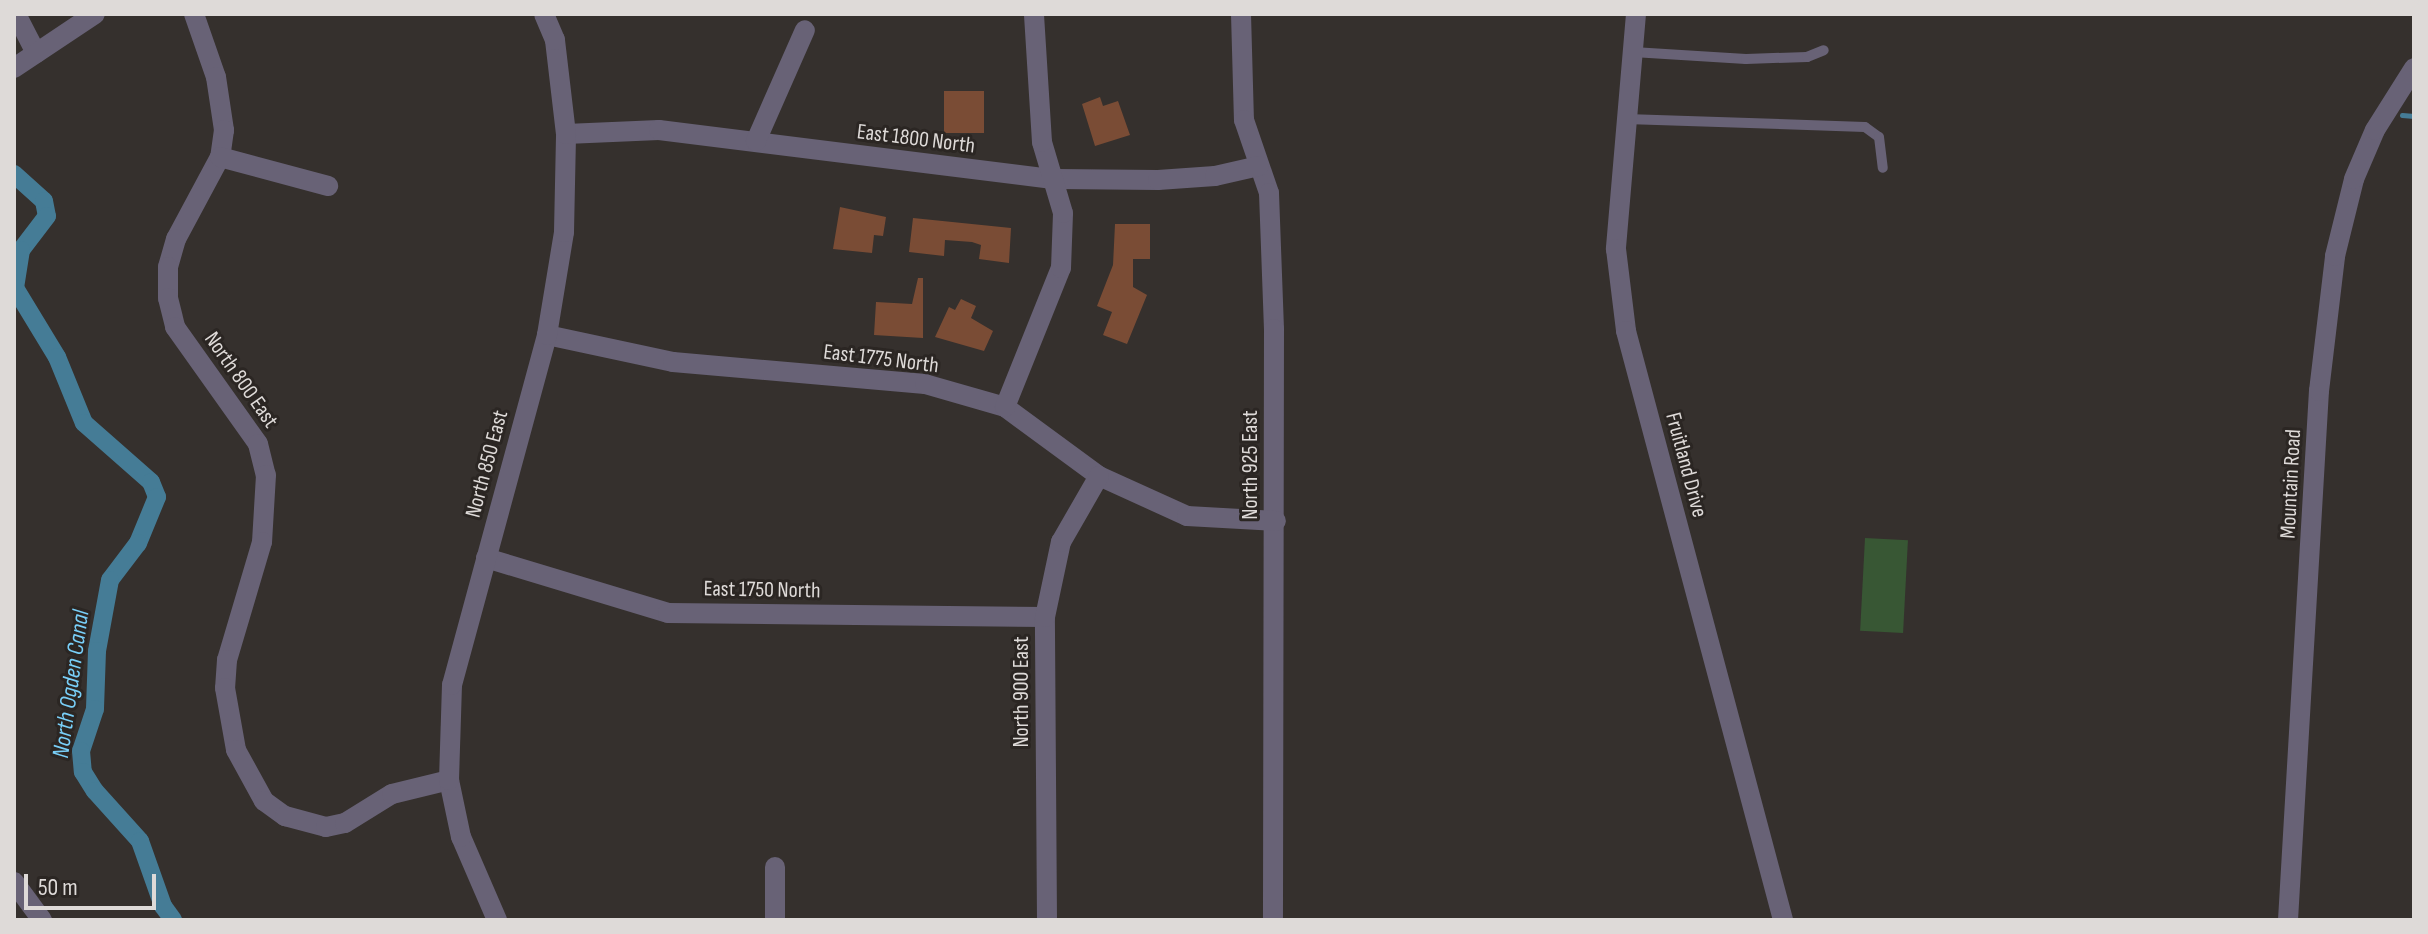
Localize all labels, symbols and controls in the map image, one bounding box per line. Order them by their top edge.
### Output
street label: East 1800 North [855,119,977,159]
street label: North 800 East [198,327,284,433]
street label: East 1775 North [822,339,940,379]
street label: North 850 East [460,407,514,521]
street label: North 925 East [1238,410,1264,520]
street label: Fruitland Drive [1659,410,1713,520]
street label: Mountain Road [2275,429,2307,539]
street label: East 1750 North [703,576,821,604]
water label: North Ogden Canal [46,608,96,760]
street label: North 900 East [1009,636,1035,748]
scale bar [28,858,160,908]
text: 50 m [38,873,78,902]

